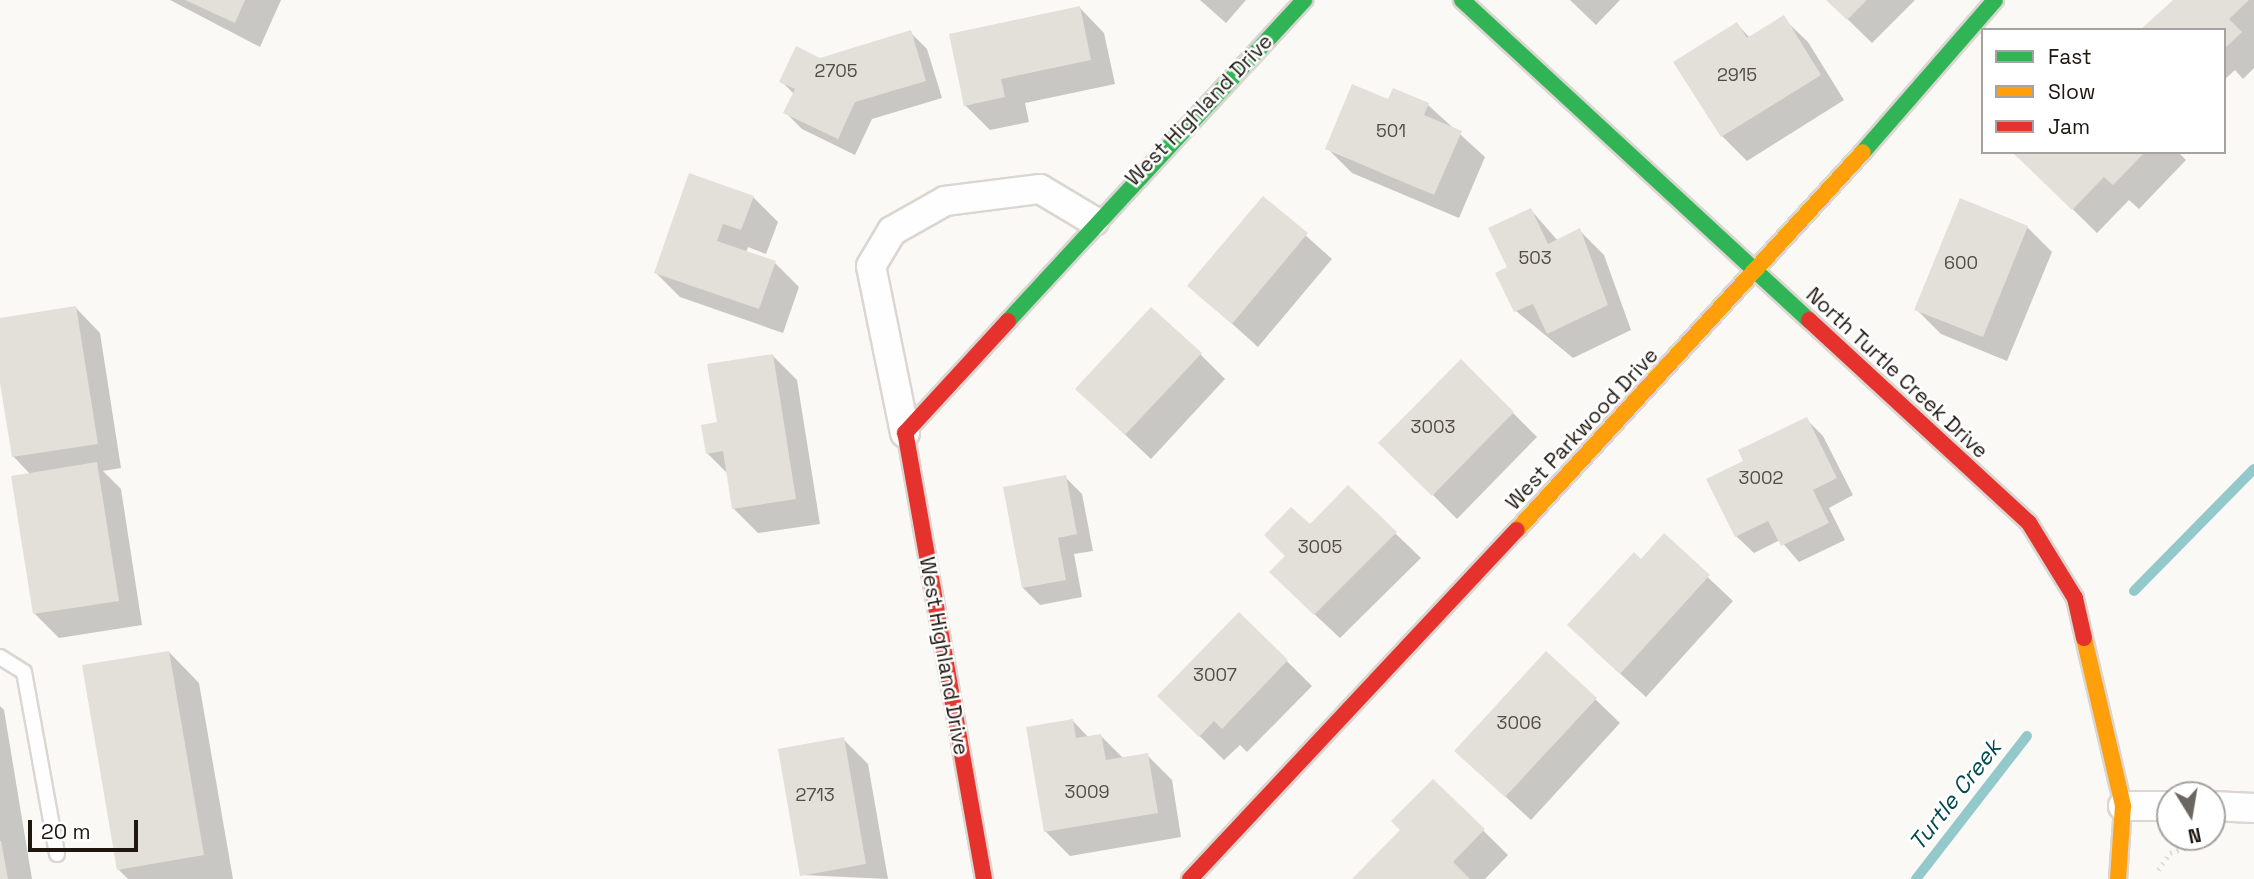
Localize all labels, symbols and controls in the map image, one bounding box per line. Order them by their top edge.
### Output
legend [1981,28,2226,154]
street label: West Highland Drive [1120,29,1278,191]
text: Fast [2048,43,2092,70]
house number: 2705 [814,60,858,82]
house number: 2915 [1717,64,1757,86]
text: Slow [2048,78,2096,105]
text: Jam [2048,113,2090,140]
house number: 501 [1376,120,1406,142]
house number: 503 [1518,247,1552,269]
house number: 600 [1944,252,1978,274]
street label: North Turtle Creek Drive [1801,282,1993,464]
street label: West Parkwood Drive [1501,343,1663,515]
house number: 3003 [1411,416,1455,438]
house number: 3002 [1739,467,1783,489]
house number: 3005 [1298,536,1342,558]
street label: West Highland Drive [914,555,974,757]
house number: 3007 [1193,664,1237,686]
house number: 3006 [1497,712,1541,734]
water label: Turtle Creek [1903,734,2007,856]
house number: 3009 [1065,781,1109,803]
north arrow [2156,781,2226,851]
house number: 2713 [795,784,835,806]
scale bar [32,806,142,850]
text: 20 m [41,818,91,845]
text: N [2186,822,2203,849]

